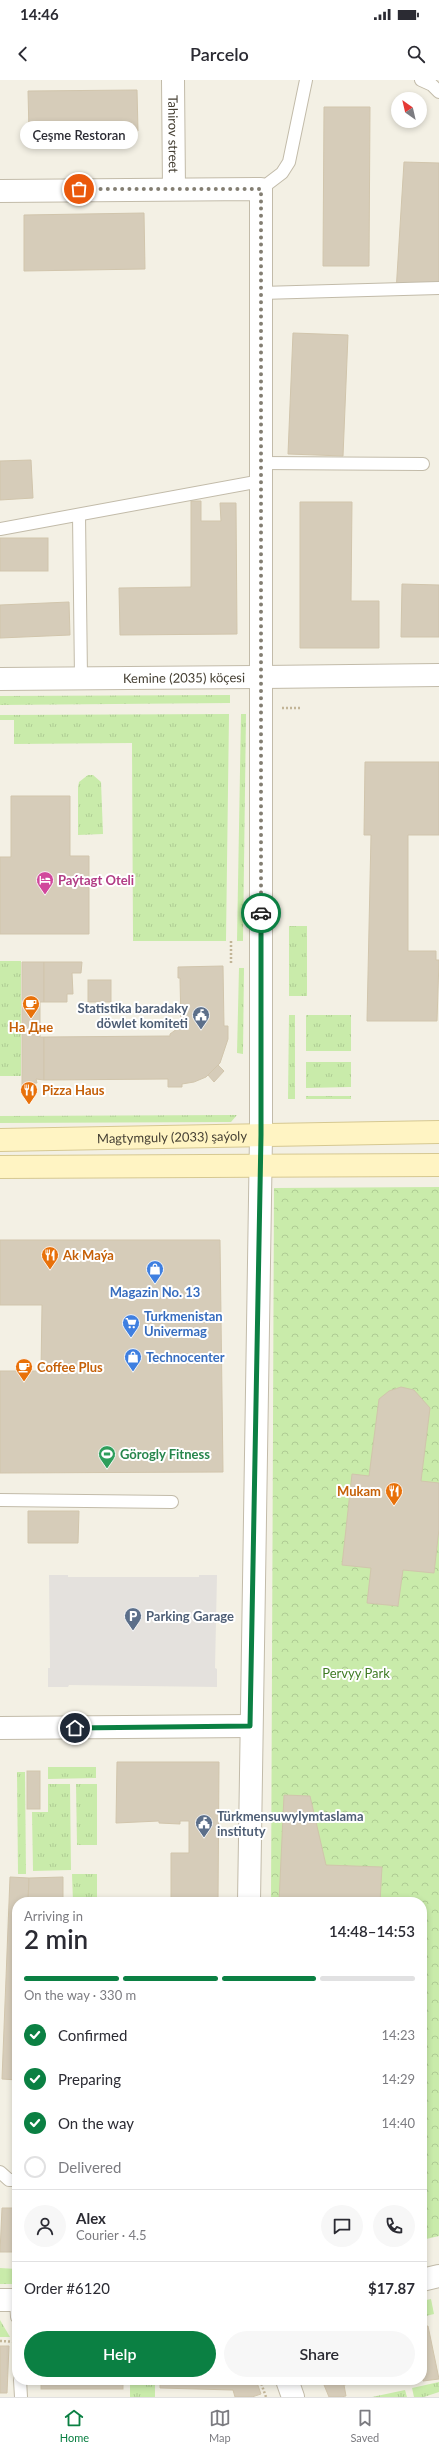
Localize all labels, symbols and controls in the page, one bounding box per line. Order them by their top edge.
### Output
text: 14:46 [20,5,59,23]
icon: back [12,43,34,65]
text: Parcelo [190,43,249,65]
icon: search [405,43,427,65]
north arrow [391,92,427,128]
map controls [391,92,427,128]
street label: Tahirov street [165,95,182,173]
callout: Çeşme Restoran [20,121,138,149]
text: Çeşme Restoran [32,127,126,143]
pin [62,172,96,206]
icon: bag [68,178,90,200]
street label: Kemine (2035) köçesi [123,669,245,686]
hotel icon: Paýtagt Oteli [35,870,55,895]
place label: Paýtagt Oteli [58,872,134,888]
courier [241,893,281,933]
icon: car [250,902,272,924]
cafe icon: На Дне [21,994,41,1019]
place label: Statistika baradaky döwlet komiteti [78,1000,188,1031]
public building icon: Statistika baradaky döwlet komiteti [191,1005,211,1030]
place label: На Дне [9,1019,53,1035]
restaurant icon: Pizza Haus [19,1080,39,1105]
place label: Pizza Haus [42,1082,105,1098]
street label: Magtymguly (2033) şaýoly [97,1127,247,1146]
restaurant icon: Ak Maýa [40,1245,60,1270]
place label: Ak Maýa [62,1247,114,1263]
shop icon: Magazin No. 13 [145,1259,165,1284]
place label: Magazin No. 13 [110,1284,200,1300]
place label: Turkmenistan Univermag [144,1308,223,1339]
supermarket icon: Turkmenistan Univermag [121,1313,141,1338]
shop icon: Technocenter [123,1347,143,1372]
place label: Technocenter [146,1349,225,1365]
cafe icon: Coffee Plus [14,1357,34,1382]
place label: Coffee Plus [37,1359,103,1375]
sports icon: Görogly Fitness [97,1444,117,1469]
place label: Görogly Fitness [120,1446,210,1462]
restaurant icon: Mukam [384,1481,404,1506]
place label: Mukam [337,1483,381,1499]
parking icon: Parking Garage [123,1606,143,1631]
place label: Parking Garage [146,1608,234,1624]
park label: Pervyy Park [322,1665,390,1681]
pin [58,1711,92,1745]
icon: home [64,1717,86,1739]
place label: Türkmensuwylymtaslama instituty [217,1808,364,1839]
public building icon: Türkmensuwylymtaslama instituty [194,1813,214,1838]
text: Arriving in [24,1908,83,1924]
text: 14:48–14:53 [329,1922,415,1940]
text: 2 min [24,1923,88,1955]
text: On the way · 330 m [24,1987,136,2003]
icon: check [24,2024,46,2046]
text: Confirmed [58,2026,127,2044]
text: 14:23 [382,2027,415,2043]
icon: check [24,2068,46,2090]
text: Preparing [58,2070,121,2088]
text: 14:29 [382,2071,415,2087]
icon: check [24,2112,46,2134]
text: On the way [58,2114,134,2132]
text: 14:40 [382,2115,415,2131]
text: Delivered [58,2158,121,2176]
button: person [24,2205,66,2247]
button: chat [321,2205,363,2247]
button: phone [373,2205,415,2247]
text: Alex [76,2209,106,2227]
text: Courier · 4.5 [76,2227,147,2243]
text: Order #6120 [24,2279,110,2297]
text: $17.87 [368,2279,415,2297]
button: Help [24,2331,216,2377]
button: Share [224,2331,415,2377]
tab: Home [60,2407,89,2444]
tab: Map [209,2407,231,2444]
tab: Saved [350,2407,379,2444]

